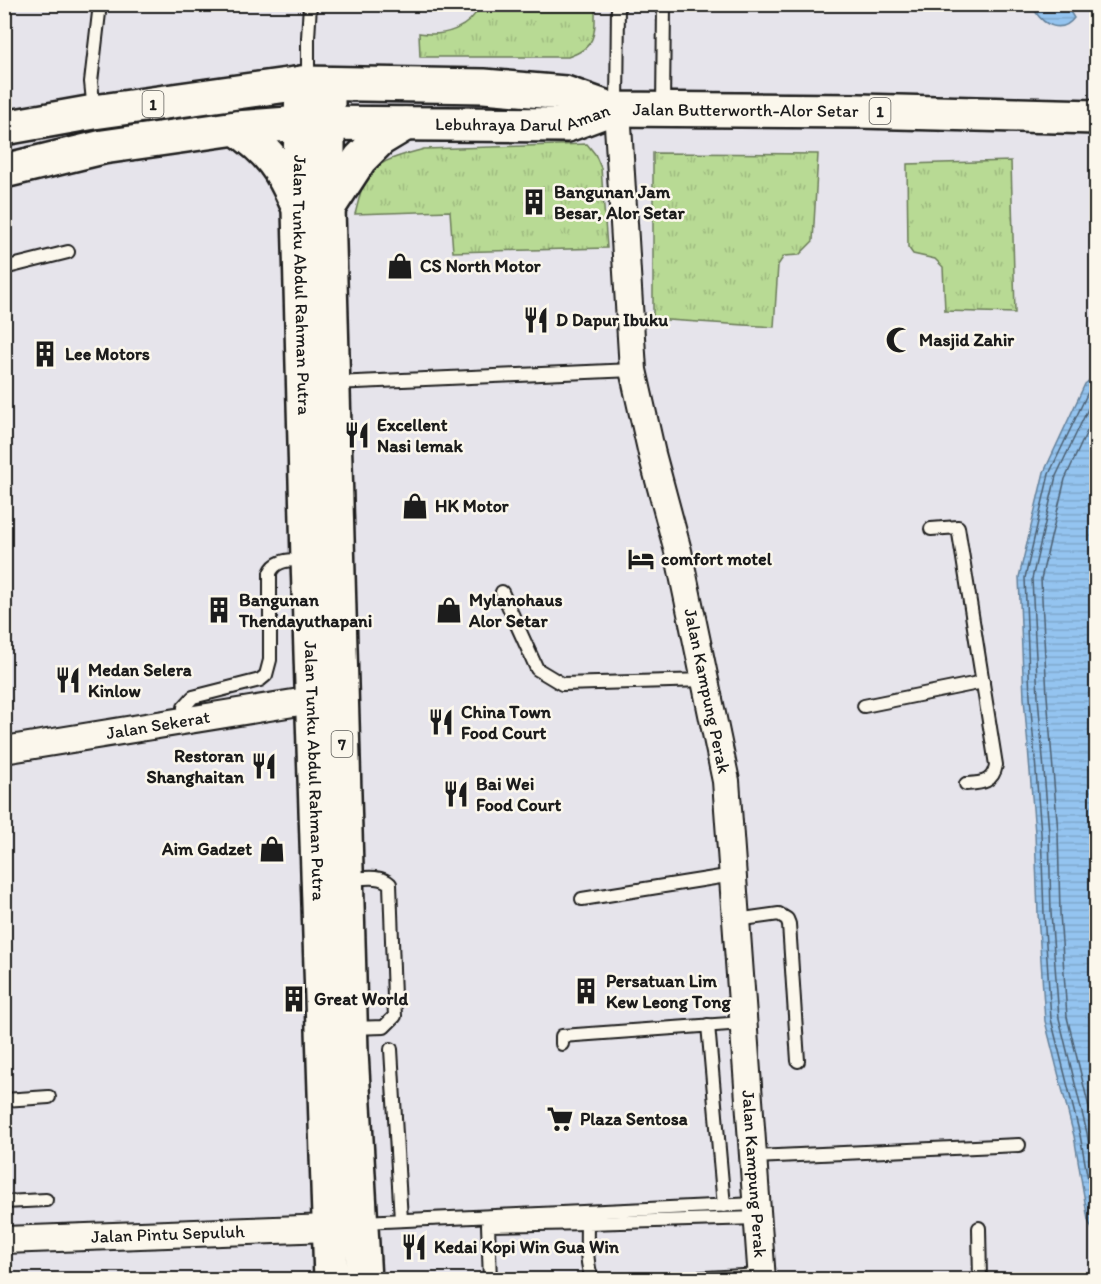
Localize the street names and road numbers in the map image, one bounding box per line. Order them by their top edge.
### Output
road number: 1 [142,91,164,117]
street label: Jalan Butterworth-Alor Setar [632,98,859,122]
road number: 1 [870,98,890,124]
street label: Lebuhraya Darul Aman [435,99,613,136]
street label: Jalan Tunku Abdul Rahman Putra [288,155,315,416]
street label: Jalan Kampung Perak [679,606,735,776]
street label: Jalan Tunku Abdul Rahman Putra [300,640,330,902]
street label: Jalan Sekerat [104,706,212,744]
road number: 7 [332,731,352,757]
street label: Jalan Kampung Perak [737,1089,771,1259]
street label: Jalan Pintu Sepuluh [91,1220,245,1248]

